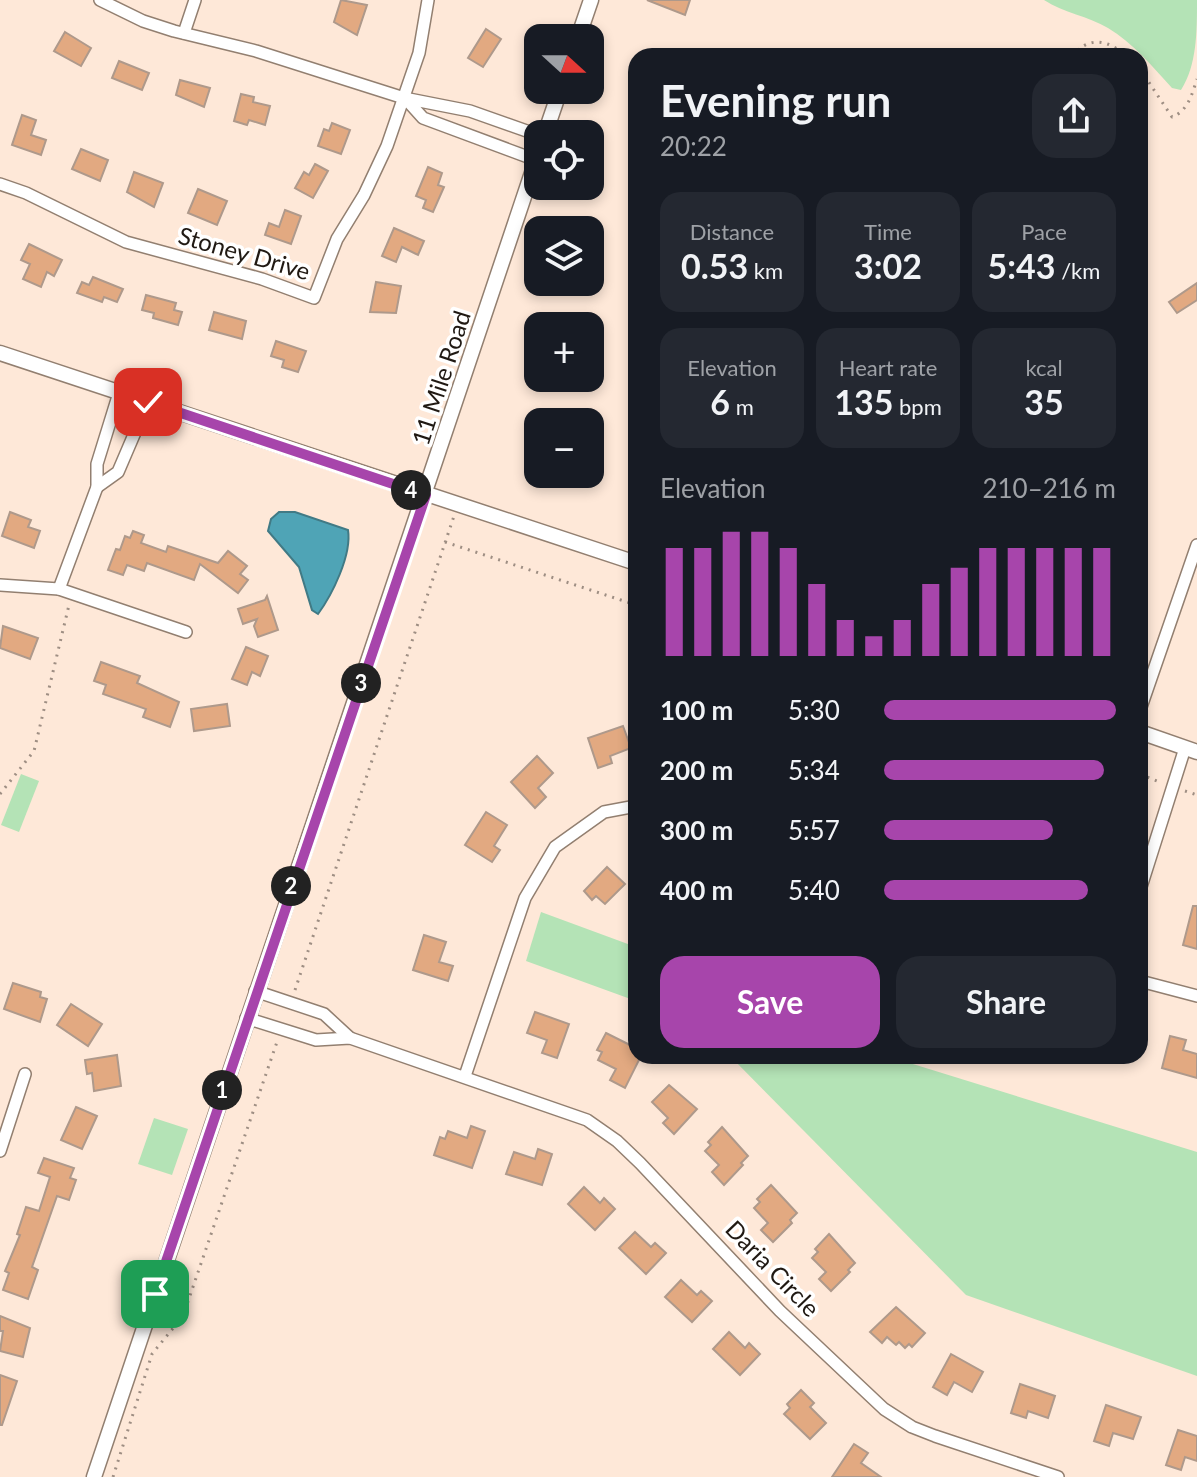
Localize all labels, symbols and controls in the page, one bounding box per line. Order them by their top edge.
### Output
north arrow [524,24,604,104]
map controls [524,24,604,488]
text: Evening run [660,74,891,126]
button: share [1032,74,1116,158]
button: locate [524,120,604,200]
text: 20:22 [660,130,727,162]
button: layers [524,216,604,296]
text: Distance [690,218,774,245]
text: Time [864,218,912,245]
text: Pace [1021,218,1067,245]
street label: Stoney Drive [175,220,314,285]
text: 0.53 [681,245,748,286]
text: 3:02 [854,245,922,286]
text: 5:43 [988,245,1056,286]
text: km [748,257,783,284]
text: /km [1056,257,1100,284]
street label: 11 Mile Road [405,307,476,448]
button: + [524,312,604,392]
text: Elevation [687,354,777,381]
text: Heart rate [839,354,937,381]
text: kcal [1025,354,1063,381]
pin [114,368,182,436]
icon: check [126,380,170,424]
text: 6 [710,381,730,422]
text: 135 [834,381,893,422]
text: 35 [1024,381,1064,422]
text: m [730,393,754,420]
text: bpm [893,393,942,420]
button: − [524,408,604,488]
pin: 4 [391,470,431,510]
text: Elevation [660,472,766,504]
text: 210–216 m [982,472,1116,504]
text: 4 [405,476,417,503]
pin: 3 [341,663,381,703]
text: 3 [355,669,367,696]
text: 100 m [660,694,733,726]
text: 5:30 [788,694,840,726]
text: 200 m [660,754,733,786]
text: 5:34 [788,754,840,786]
text: 300 m [660,814,733,846]
text: 5:57 [788,814,840,846]
pin: 2 [271,866,311,906]
text: 2 [285,872,297,899]
text: 400 m [660,874,733,906]
text: 5:40 [788,874,840,906]
button: Save [660,956,880,1048]
button: Share [896,956,1116,1048]
pin: 1 [202,1070,242,1110]
text: 1 [216,1076,228,1103]
street label: Daria Circle [720,1214,826,1322]
pin [121,1260,189,1328]
icon: arrive [133,1272,177,1316]

